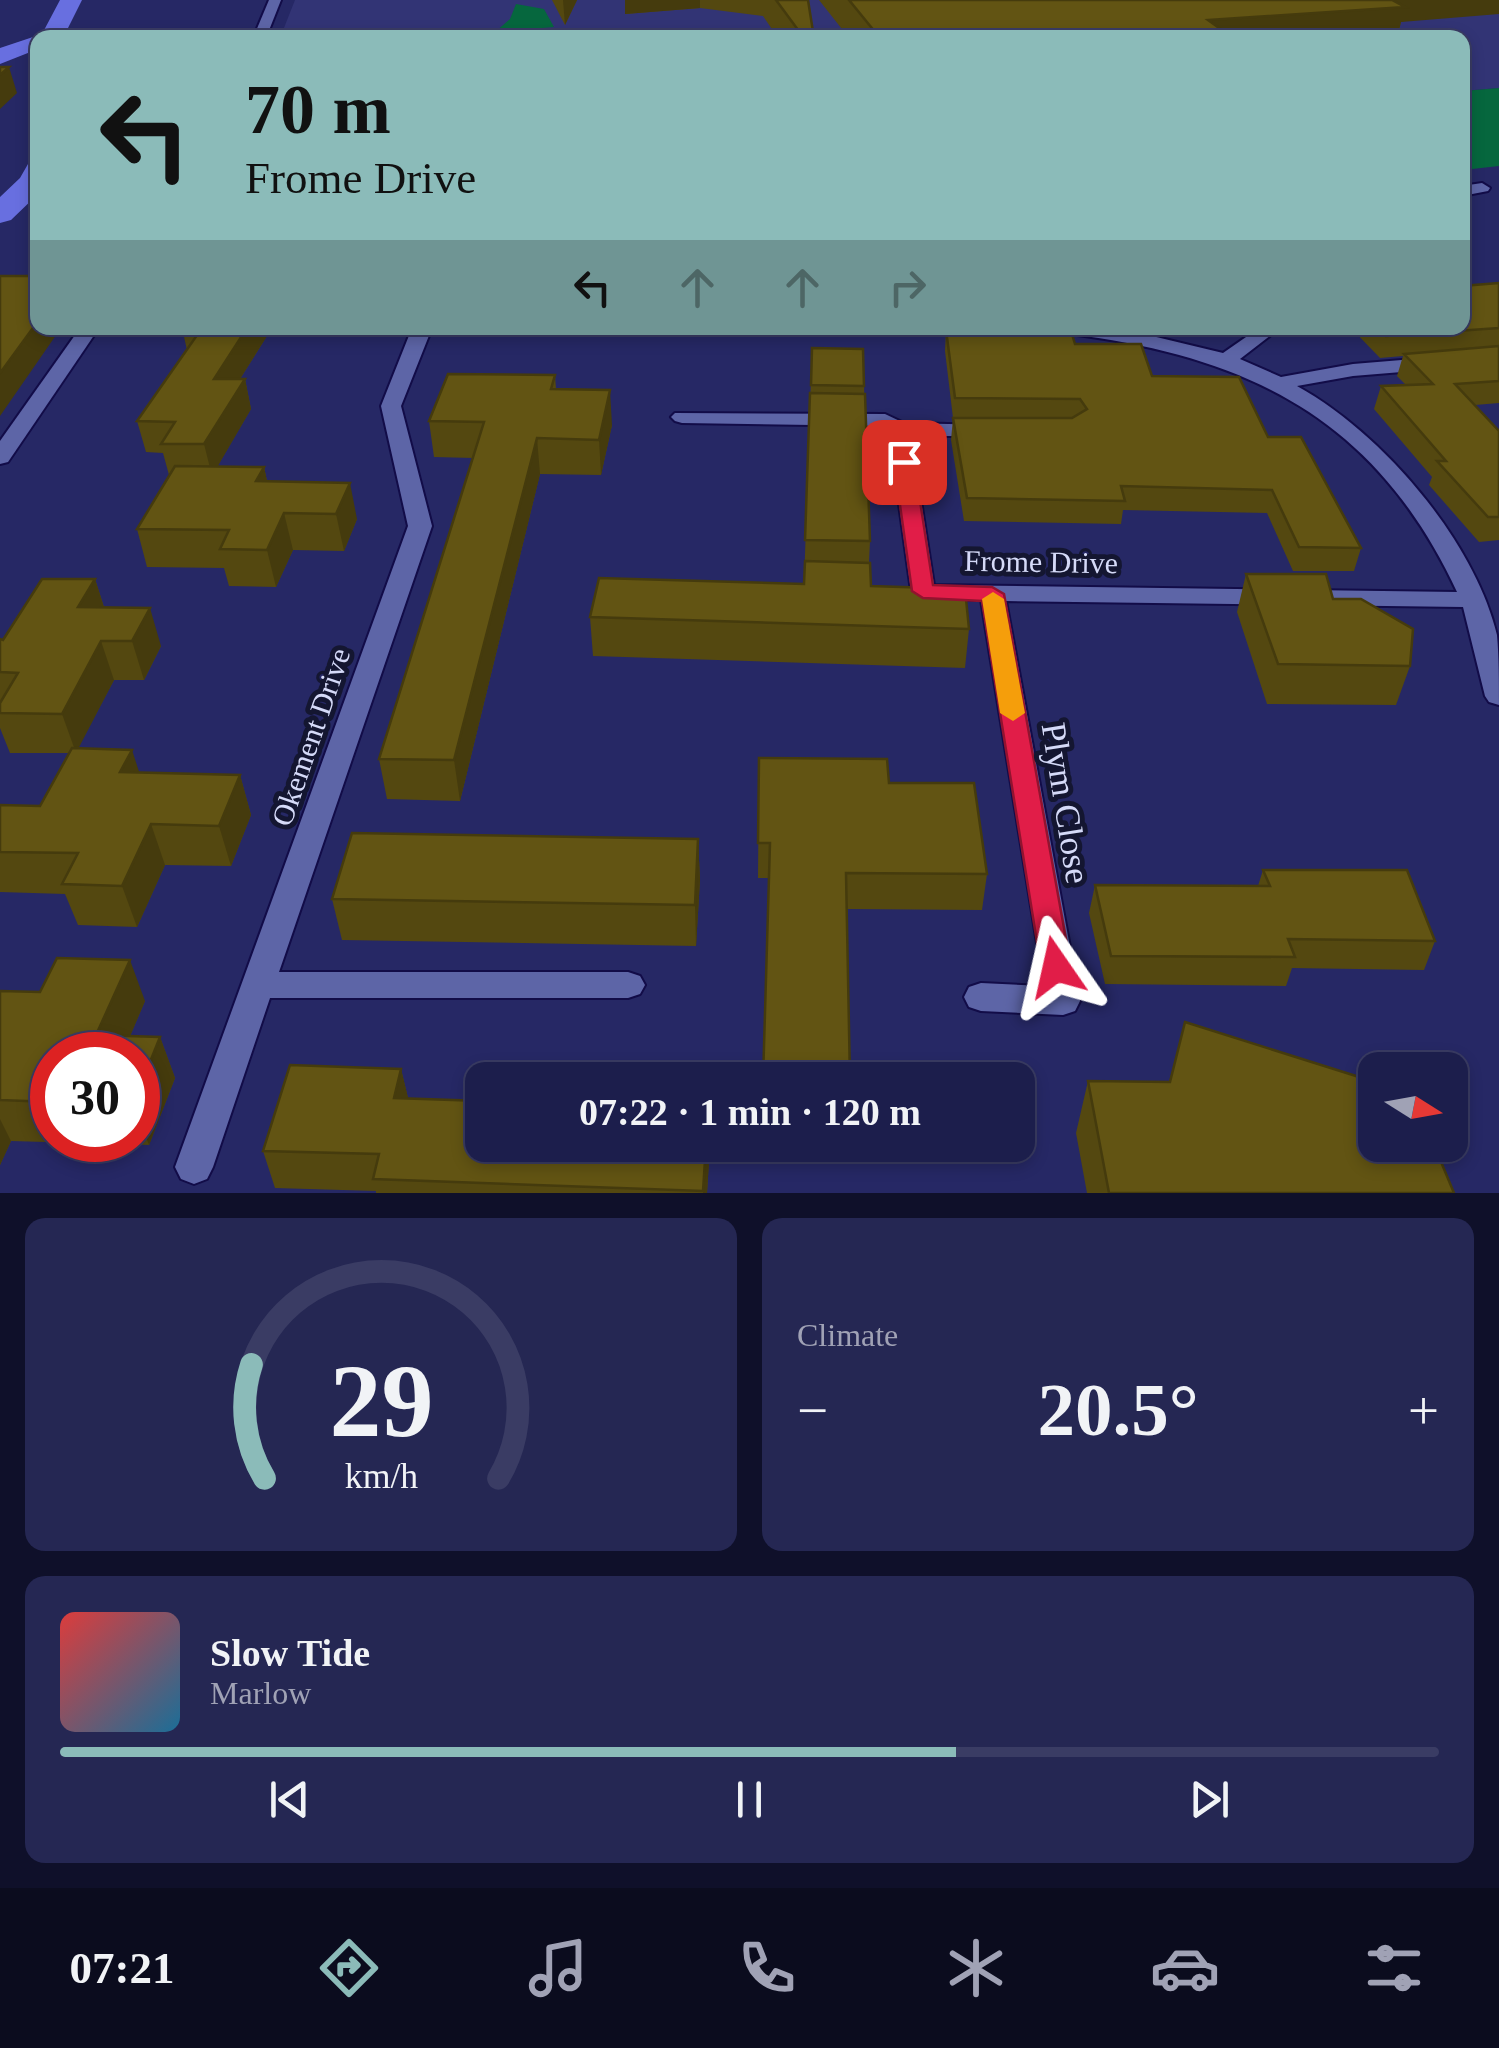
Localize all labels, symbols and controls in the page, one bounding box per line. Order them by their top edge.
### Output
icon: left [80,70,210,200]
text: 70 m [245,71,391,148]
text: Frome Drive [245,153,476,203]
icon: left [565,260,620,315]
icon: ahead [670,260,725,315]
icon: ahead [775,260,830,315]
icon: right [880,260,935,315]
pin [862,420,947,505]
icon: arrive [877,435,932,490]
street label: Frome Drive [964,544,1118,579]
street label: Okement Drive [265,644,356,830]
street label: Plym Close [1034,720,1097,886]
position arrow [1004,915,1108,1019]
speed limit sign: 30 [30,1032,160,1162]
north arrow [1358,1052,1468,1162]
map controls [1358,1052,1468,1162]
text: 07:22 · 1 min · 120 m [579,1091,921,1133]
text: Climate [797,1317,898,1353]
text: 29 [329,1343,433,1458]
text: 20.5° [1037,1368,1199,1451]
text: − [797,1380,828,1441]
text: + [1408,1380,1439,1441]
text: km/h [344,1456,418,1496]
text: Slow Tide [210,1632,370,1674]
text: Marlow [210,1675,311,1711]
icon: previous [262,1772,317,1827]
icon: pause [722,1772,777,1827]
icon: next [1182,1772,1237,1827]
icon: directions [314,1933,384,2003]
icon: music [523,1933,593,2003]
icon: phone [732,1933,802,2003]
icon: climate [941,1933,1011,2003]
icon: car [1150,1933,1220,2003]
icon: filters [1359,1933,1429,2003]
text: 07:21 [70,1943,175,1993]

